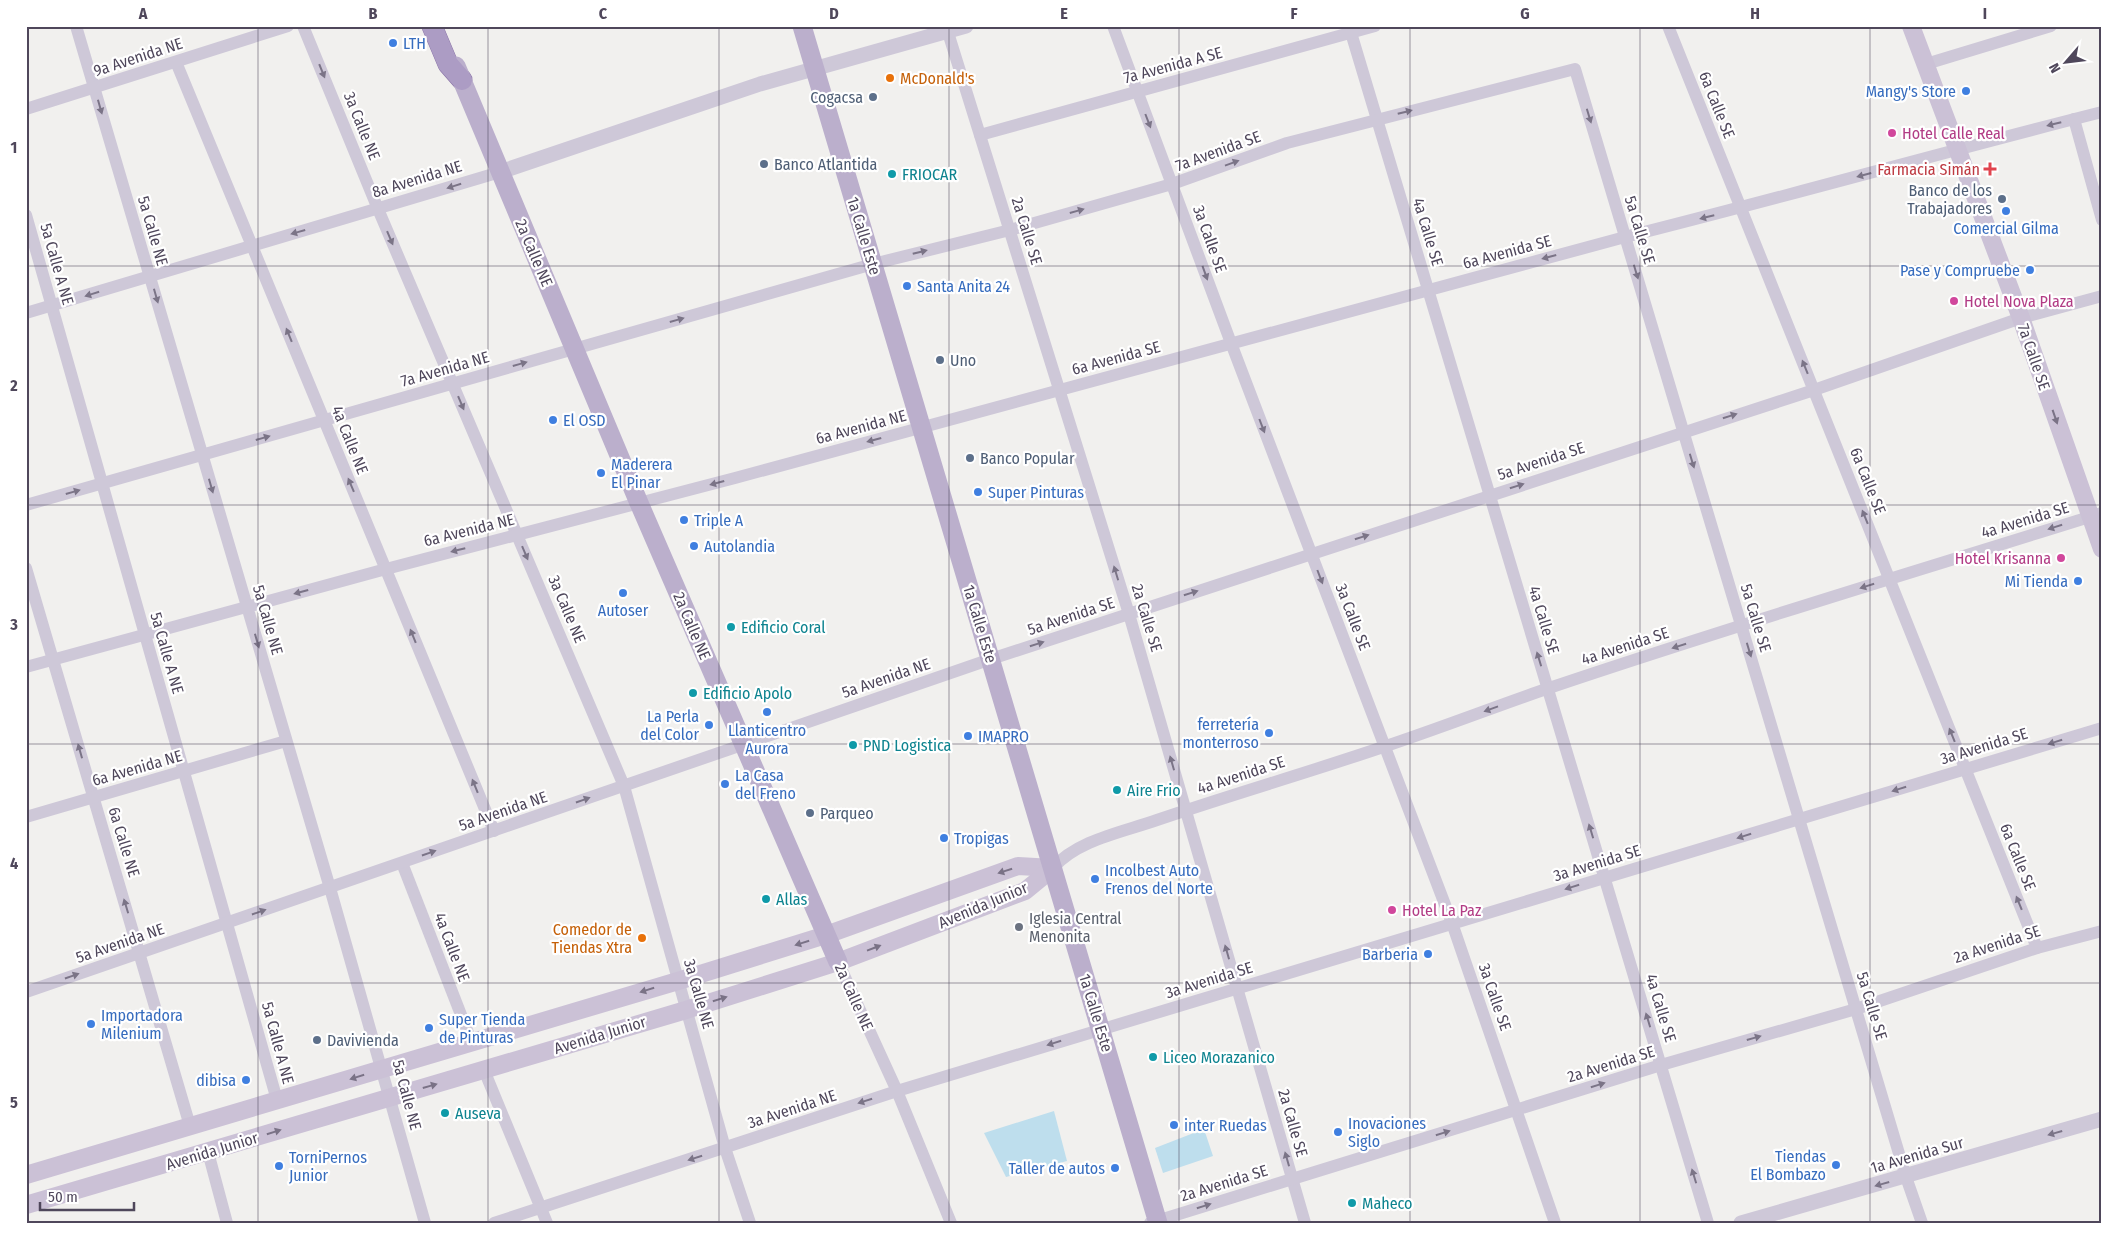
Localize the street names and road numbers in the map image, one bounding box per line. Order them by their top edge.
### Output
street label: 9a Avenida NE [91,34,185,80]
street label: 7a Avenida A SE [1122,43,1224,87]
street label: 6a Calle SE [1695,69,1739,141]
street label: 3a Calle NE [340,89,384,163]
street label: 7a Avenida SE [1173,127,1263,175]
street label: 8a Avenida NE [370,156,464,202]
street label: 5a Calle NE [134,194,172,268]
street label: 5a Calle SE [1621,194,1659,266]
street label: 1a Calle Este [843,195,885,277]
street label: 2a Calle SE [1008,195,1046,267]
street label: 4a Calle SE [1409,196,1447,268]
street label: 3a Calle SE [1189,203,1231,275]
street label: 2a Calle NE [511,216,557,290]
street label: 5a Calle A NE [36,221,78,307]
street label: 6a Avenida SE [1461,231,1553,273]
street label: 7a Calle SE [2014,321,2054,393]
street label: 6a Avenida SE [1070,337,1162,379]
street label: 7a Avenida NE [399,347,491,391]
street label: 4a Calle NE [328,403,372,477]
street label: 6a Avenida NE [814,406,908,448]
street label: 5a Avenida SE [1495,438,1587,484]
street label: 6a Calle SE [1846,445,1890,517]
street label: 4a Avenida SE [1979,498,2071,542]
street label: 6a Avenida NE [422,510,516,550]
street label: 3a Calle NE [544,572,590,646]
street label: 3a Calle SE [1332,581,1374,653]
street label: 2a Calle SE [1128,582,1166,654]
street label: 5a Calle SE [1737,582,1775,654]
street label: 5a Calle NE [249,583,287,657]
street label: 1a Calle Este [959,583,1001,665]
street label: 4a Calle SE [1525,584,1563,656]
street label: 2a Calle NE [669,589,715,663]
street label: 5a Avenida SE [1025,593,1117,639]
street label: 5a Calle A NE [146,610,188,696]
street label: 4a Avenida SE [1579,623,1671,669]
street label: 5a Avenida NE [839,654,933,702]
street label: 3a Avenida SE [1938,724,2030,768]
street label: 6a Avenida NE [90,746,184,790]
street label: 4a Avenida SE [1195,752,1287,798]
street label: 5a Avenida NE [456,787,550,835]
street label: 6a Calle NE [104,805,144,879]
street label: 6a Calle SE [1996,821,2040,893]
street label: 3a Avenida SE [1551,841,1643,885]
street label: Avenida Junior [935,877,1031,932]
street label: 4a Calle NE [430,910,474,984]
street label: 5a Avenida NE [73,919,167,967]
street label: 2a Avenida SE [1951,921,2043,967]
street label: 3a Calle NE [680,957,718,1031]
street label: 3a Avenida SE [1163,958,1255,1002]
street label: 2a Calle NE [831,961,877,1033]
street label: 3a Calle SE [1475,961,1515,1033]
street label: 5a Calle SE [1853,970,1891,1042]
street label: 1a Calle Este [1075,972,1117,1054]
street label: 4a Calle SE [1642,972,1680,1044]
street label: 5a Calle A NE [258,1000,298,1086]
street label: Avenida Junior [552,1012,649,1058]
street label: 2a Avenida SE [1565,1042,1657,1086]
street label: 5a Calle NE [389,1058,425,1132]
street label: 3a Avenida NE [745,1086,839,1132]
street label: 2a Calle SE [1274,1087,1312,1159]
street label: Avenida Junior [164,1128,261,1174]
street label: 1a Avenida Sur [1868,1133,1966,1177]
street label: 2a Avenida SE [1178,1161,1270,1205]

